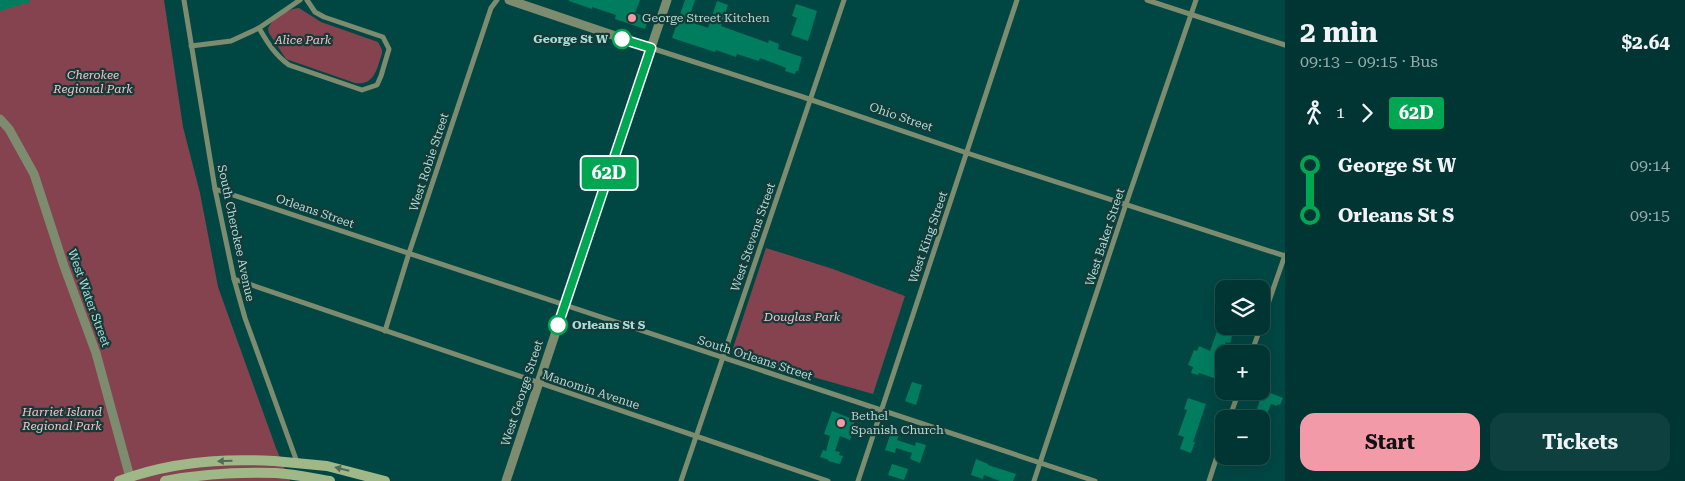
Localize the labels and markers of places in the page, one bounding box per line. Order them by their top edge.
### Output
place label: George Street Kitchen [642,11,770,25]
marker: George Street Kitchen [626,12,638,24]
marker: George St W [612,29,632,49]
place label: George St W [533,32,609,46]
marker: Orleans St S [548,315,568,335]
place label: Orleans St S [572,318,646,332]
place label: Bethel Spanish Church [851,409,944,437]
marker: Bethel Spanish Church [835,417,847,429]

